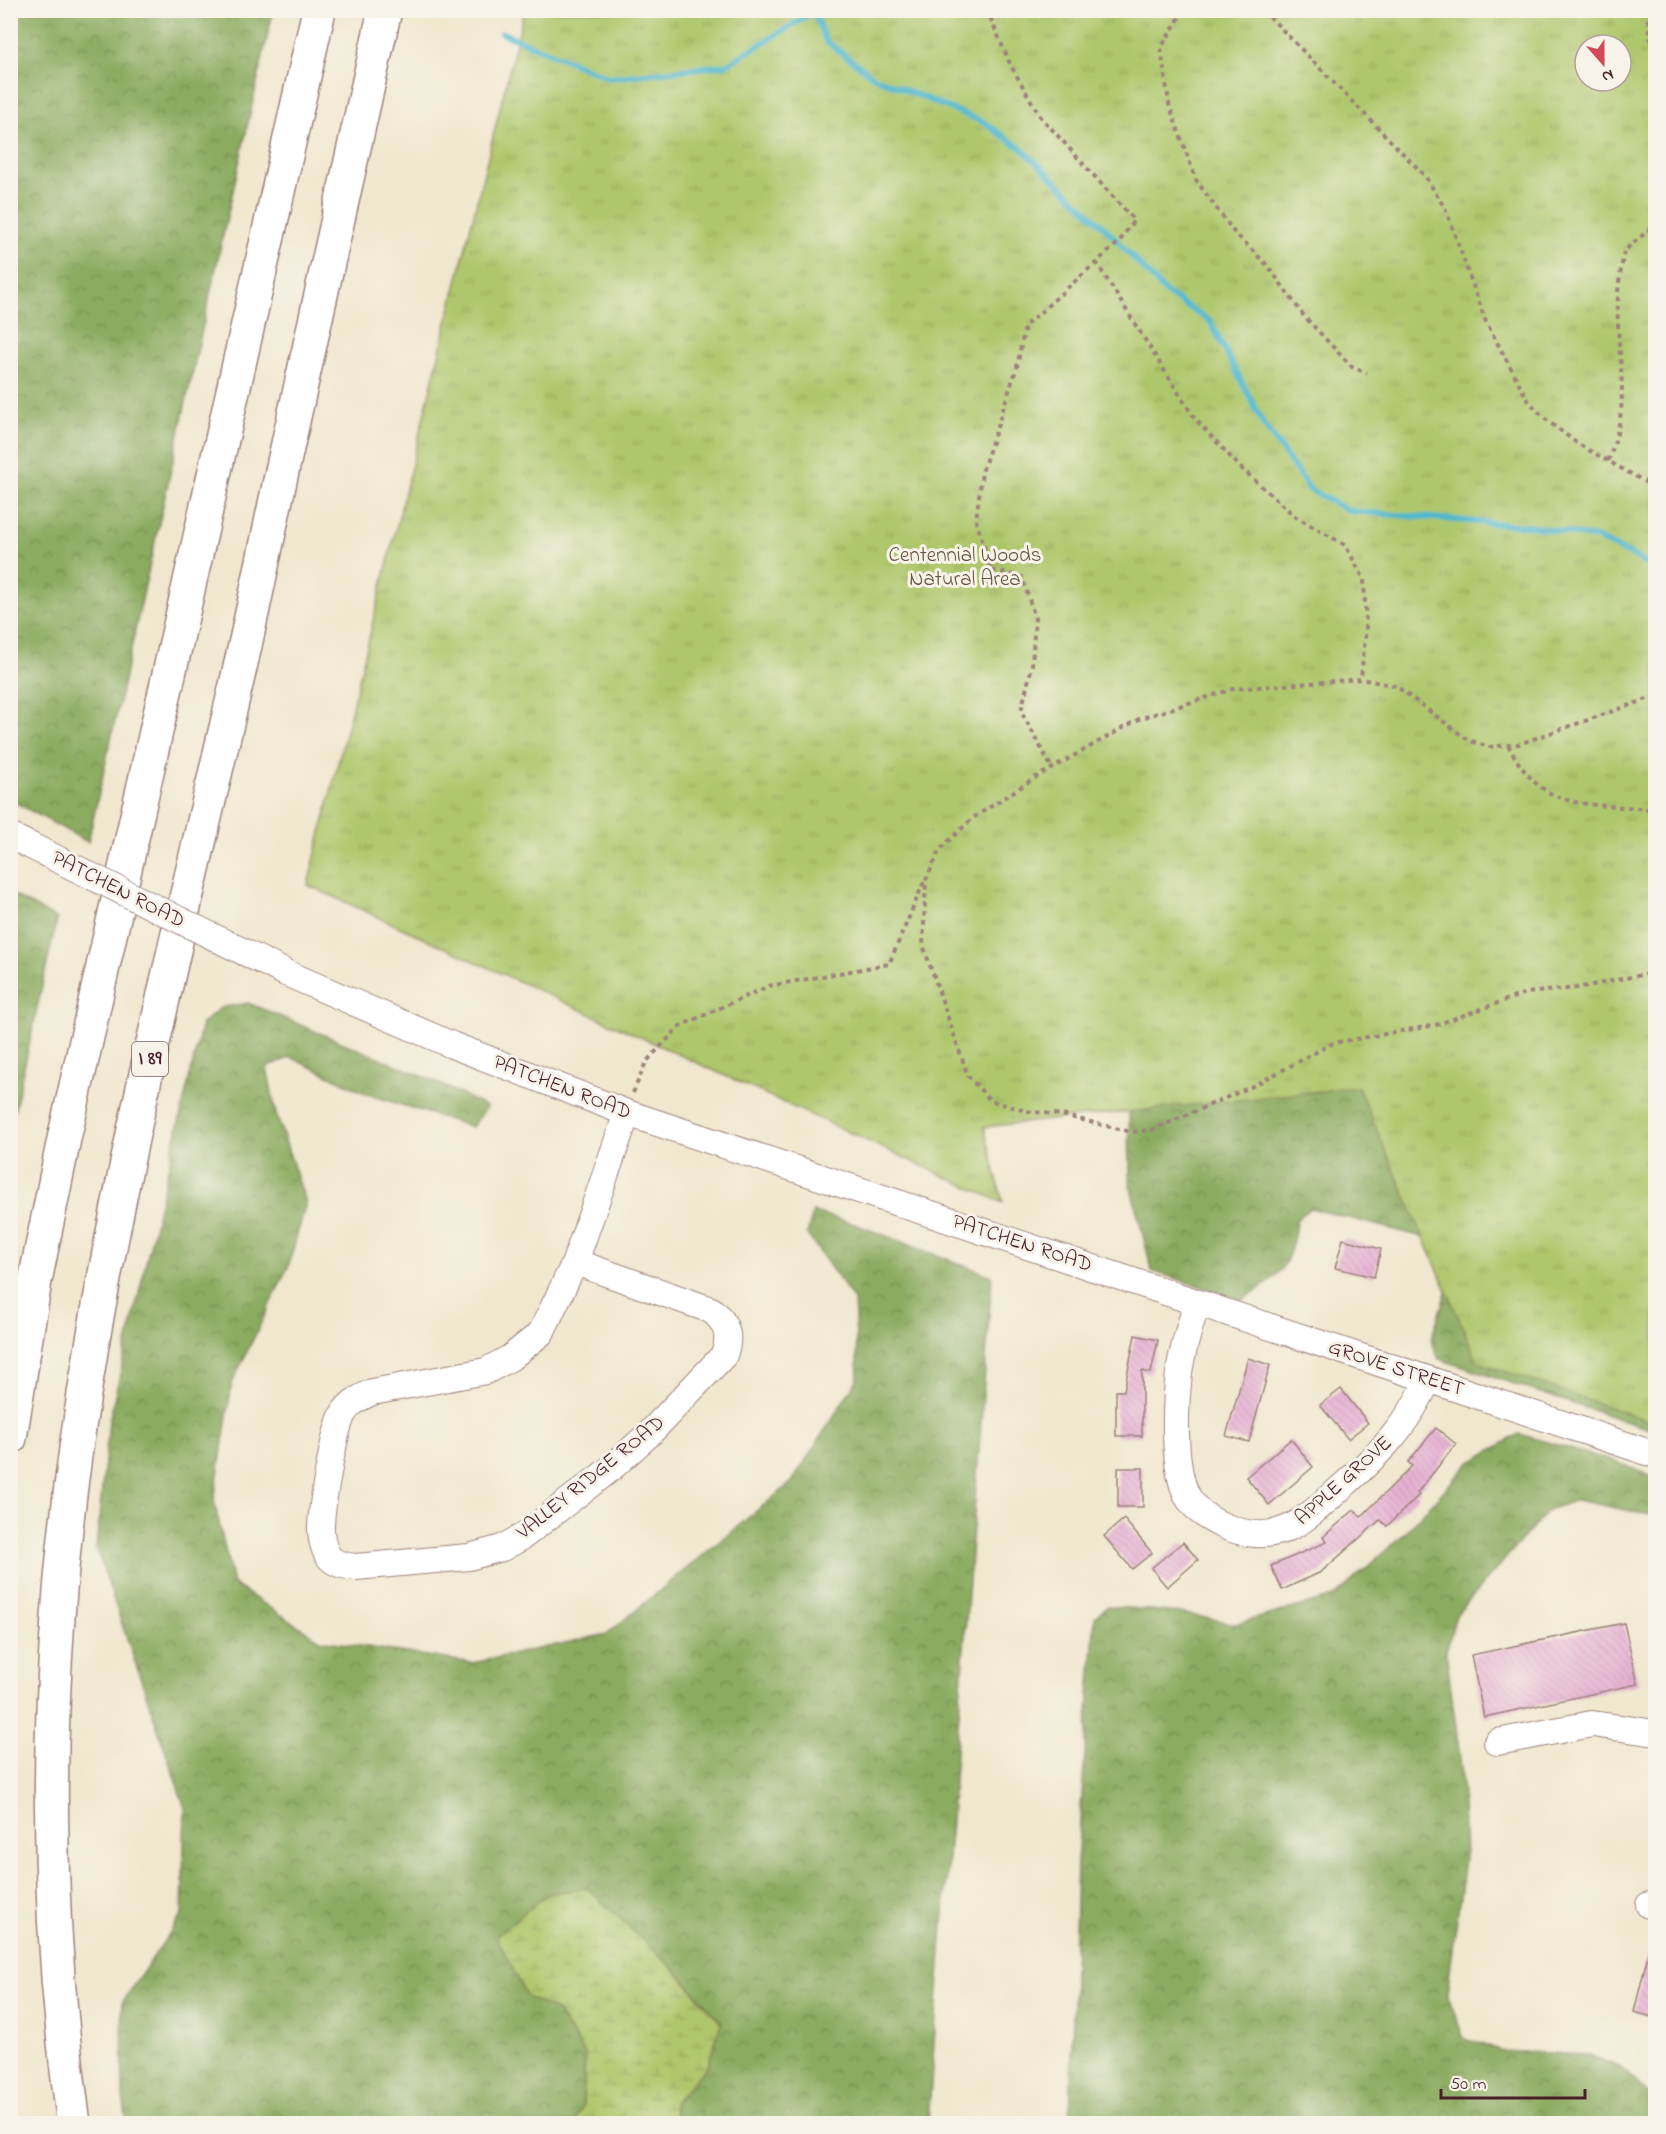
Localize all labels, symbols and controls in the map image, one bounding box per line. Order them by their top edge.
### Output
north arrow [1573,33,1633,93]
text: N [1598,62,1617,88]
park label: Centennial Woods Natural Area [889,541,1041,595]
street label: PATCHEN ROAD [46,844,190,936]
road number: I 89 [132,1042,168,1076]
street label: PATCHEN ROAD [489,1048,635,1128]
street label: PATCHEN ROAD [948,1207,1096,1281]
street label: GROVE STREET [1324,1333,1468,1405]
street label: VALLEY RIDGE ROAD [510,1409,672,1548]
street label: APPLE GROVE [1289,1429,1399,1533]
scale bar [1441,2062,1585,2100]
text: 50 m [1450,2072,1487,2098]

